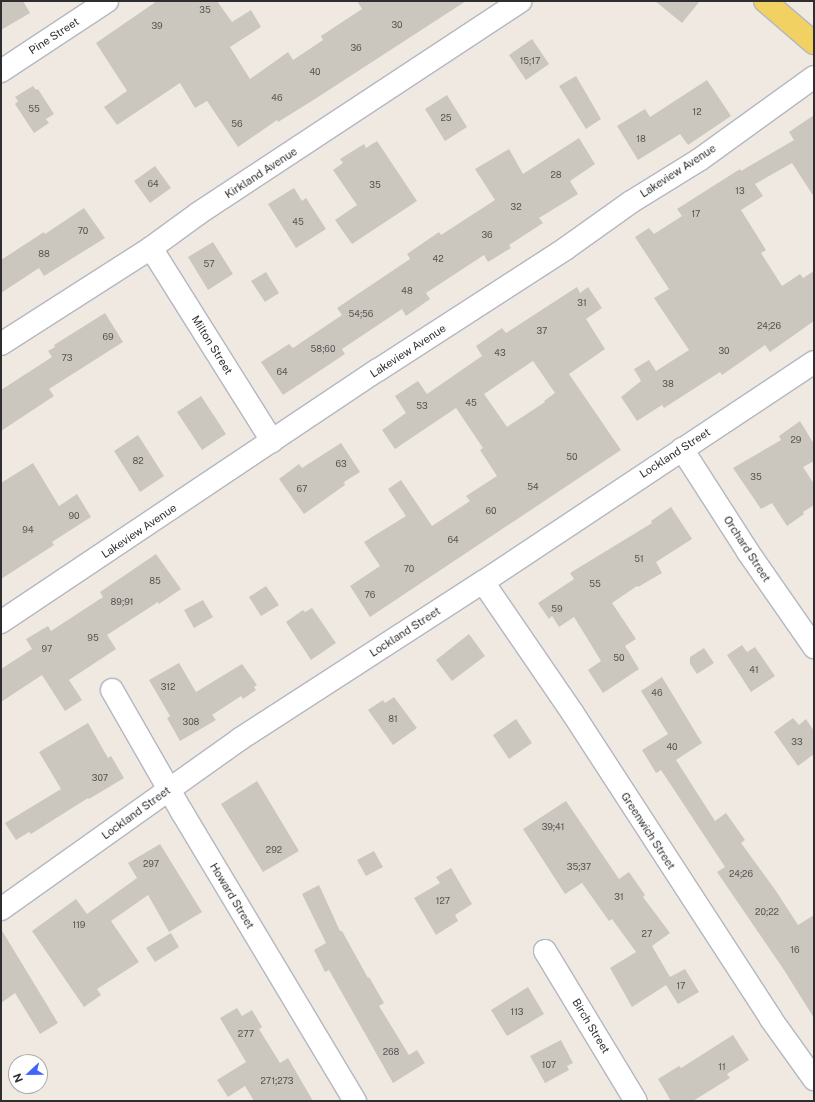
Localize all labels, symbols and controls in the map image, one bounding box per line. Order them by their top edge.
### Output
house number: 35 [199,5,211,15]
street label: Pine Street [26,15,82,57]
house number: 30 [391,20,403,30]
house number: 39 [151,21,163,31]
house number: 36 [350,43,362,53]
house number: 15;17 [520,56,540,66]
house number: 40 [309,67,321,77]
house number: 46 [271,93,283,103]
house number: 55 [28,104,40,114]
house number: 12 [692,107,702,117]
house number: 25 [440,113,452,123]
house number: 56 [231,119,243,129]
house number: 18 [636,134,646,144]
street label: Lakeview Avenue [638,142,718,200]
street label: Kirkland Avenue [222,145,300,201]
house number: 28 [550,170,562,180]
house number: 64 [147,179,159,189]
house number: 35 [369,180,381,190]
house number: 13 [735,186,745,196]
house number: 32 [510,202,522,212]
house number: 17 [691,209,701,219]
house number: 45 [292,217,304,227]
house number: 70 [78,226,88,236]
house number: 36 [481,230,493,240]
house number: 88 [38,249,50,259]
house number: 42 [432,254,444,264]
house number: 57 [203,259,215,269]
house number: 48 [401,286,413,296]
house number: 31 [577,298,587,308]
house number: 54;56 [349,309,373,319]
street label: Milton Street [189,313,235,377]
house number: 24;26 [757,321,781,331]
street label: Lakeview Avenue [368,322,448,380]
house number: 37 [537,326,547,336]
house number: 69 [102,332,114,342]
house number: 58;60 [311,344,335,354]
house number: 30 [718,346,730,356]
house number: 43 [494,348,506,358]
house number: 73 [62,353,72,363]
house number: 64 [276,367,288,377]
house number: 38 [662,379,674,389]
house number: 45 [465,398,477,408]
house number: 53 [416,401,428,411]
street label: Lockland Street [637,425,713,481]
house number: 29 [791,435,801,445]
house number: 50 [566,452,578,462]
house number: 82 [132,456,144,466]
house number: 63 [335,459,347,469]
house number: 35 [750,472,762,482]
house number: 54 [527,482,539,492]
house number: 67 [297,484,307,494]
street label: Lakeview Avenue [99,501,179,561]
house number: 60 [485,506,497,516]
house number: 90 [68,511,80,521]
street label: Orchard Street [721,513,773,585]
house number: 94 [22,525,34,535]
house number: 64 [447,535,459,545]
house number: 51 [634,554,644,564]
house number: 70 [404,564,414,574]
house number: 85 [149,576,161,586]
house number: 55 [589,579,601,589]
house number: 76 [365,590,375,600]
house number: 89;91 [111,597,133,607]
street label: Lockland Street [367,604,443,660]
house number: 59 [551,604,563,614]
house number: 95 [87,633,99,643]
house number: 97 [42,644,52,654]
house number: 50 [613,653,625,663]
house number: 41 [749,665,759,675]
house number: 312 [161,682,175,692]
house number: 46 [651,688,663,698]
house number: 81 [388,714,398,724]
house number: 308 [183,717,199,727]
house number: 33 [791,737,803,747]
house number: 40 [666,742,678,752]
house number: 307 [92,773,108,783]
street label: Lockland Street [99,784,173,842]
street label: Greenwich Street [618,790,678,872]
house number: 39;41 [542,822,564,832]
house number: 292 [266,845,282,855]
house number: 297 [143,859,159,869]
street label: Howard Street [207,861,257,931]
house number: 35;37 [567,862,591,872]
house number: 24;26 [729,869,753,879]
house number: 31 [614,892,624,902]
house number: 127 [436,896,450,906]
house number: 20;22 [755,907,779,917]
house number: 119 [73,920,85,930]
house number: 27 [642,929,652,939]
house number: 16 [790,945,800,955]
house number: 17 [676,981,686,991]
street label: Birch Street [570,996,612,1056]
house number: 113 [511,1007,523,1017]
house number: 277 [238,1029,254,1039]
house number: 268 [383,1047,399,1057]
north arrow [8,1054,48,1094]
house number: 107 [542,1060,556,1070]
house number: 11 [718,1062,726,1072]
text: N [11,1072,25,1084]
house number: 271;273 [260,1076,294,1086]

